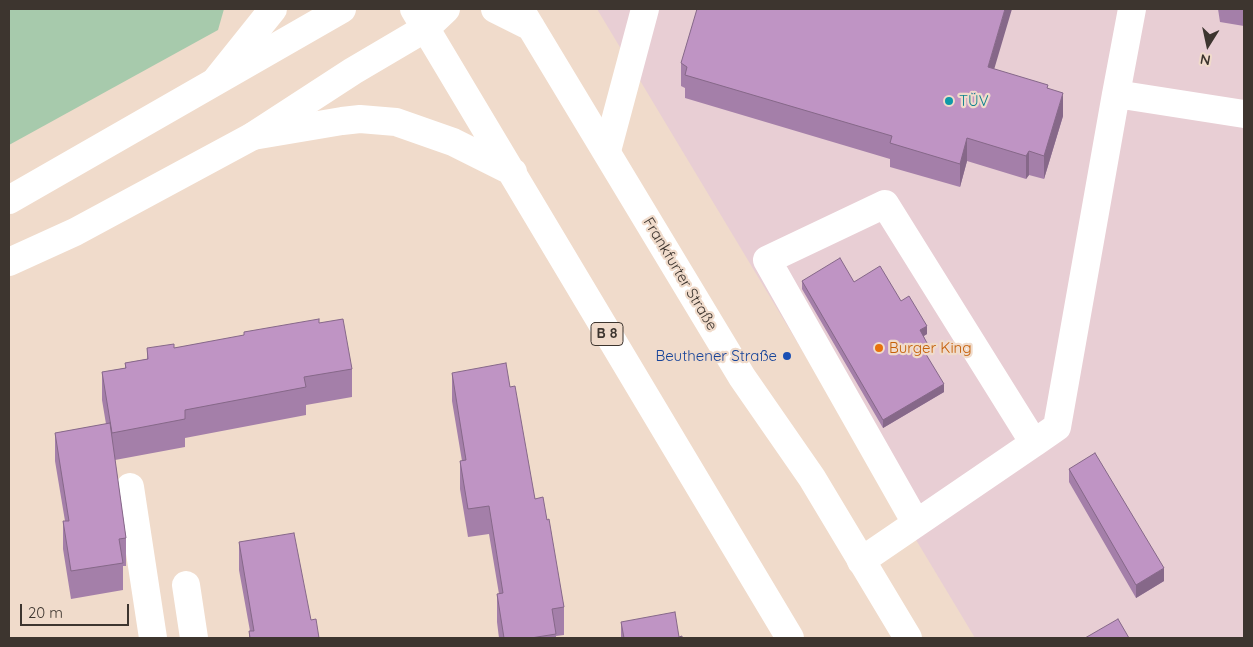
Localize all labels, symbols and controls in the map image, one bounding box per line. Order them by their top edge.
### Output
north arrow [1183,20,1233,70]
text: N [1199,50,1212,70]
place label: TÜV [959,92,989,110]
marker: TÜV [943,95,955,107]
street label: Frankfurter Straße [639,214,721,334]
road number: B 8 [591,322,623,346]
place label: Burger King [889,339,972,357]
marker: Burger King [873,342,885,354]
place label: Beuthener Straße [655,347,777,365]
marker: Beuthener Straße [781,350,793,362]
scale bar [22,594,131,626]
text: 20 m [28,603,63,622]

